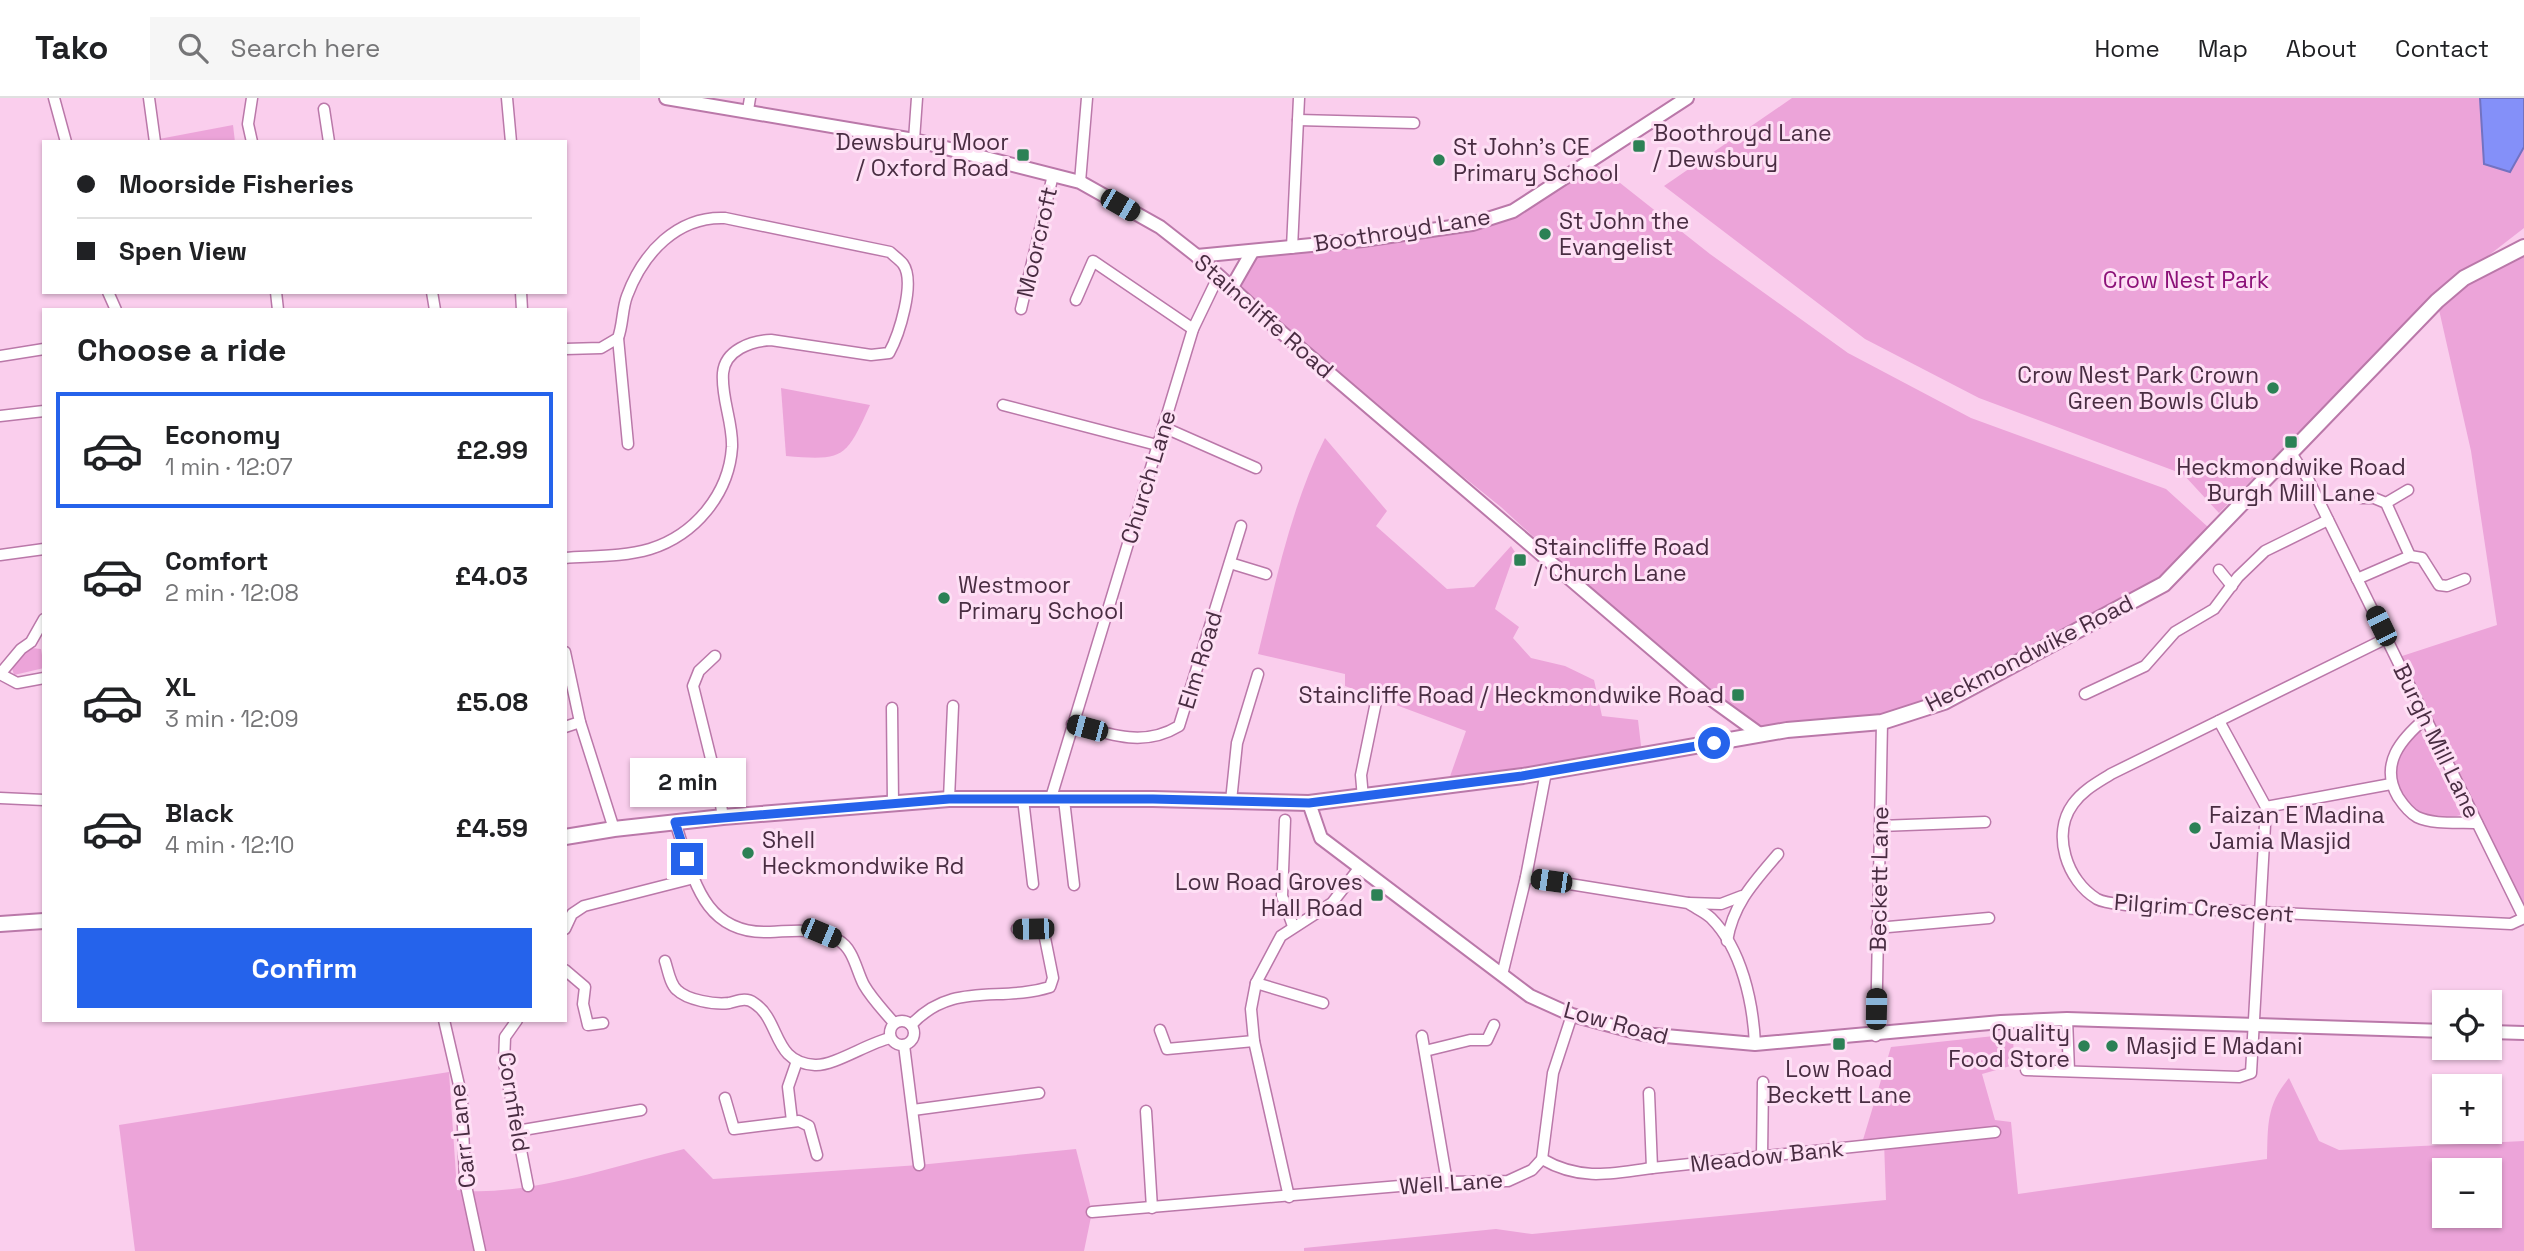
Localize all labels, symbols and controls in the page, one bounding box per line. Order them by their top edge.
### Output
search box [150,17,640,80]
text: Tako [35,27,108,69]
icon: search [174,29,212,67]
text: Search here [230,31,380,65]
text: Home [2094,33,2160,64]
text: Map [2198,33,2248,64]
text: About [2286,33,2357,64]
text: Contact [2395,33,2489,64]
place label: Boothroyd Lane / Dewsbury [1653,118,1832,174]
place label: Dewsbury Moor / Oxford Road [835,127,1009,183]
place label: St John's CE Primary School [1453,132,1619,188]
marker: Boothroyd Lane / Dewsbury [1631,138,1647,154]
marker: Dewsbury Moor / Oxford Road [1015,147,1031,163]
marker: St John's CE Primary School [1431,152,1447,168]
text: Moorside Fisheries [119,167,354,201]
street label: Moorcroft [1010,184,1064,300]
car [1097,185,1144,225]
street label: Boothroyd Lane [1311,201,1493,259]
place label: St John the Evangelist [1559,206,1689,262]
marker: St John the Evangelist [1537,226,1553,242]
text: Spen View [119,234,247,268]
street label: Staincliffe Road [1188,247,1340,385]
park label: Crow Nest Park [2103,265,2269,295]
text: Choose a ride [77,330,287,370]
place label: Crow Nest Park Crown Green Bowls Club [2017,360,2259,416]
marker: Crow Nest Park Crown Green Bowls Club [2265,380,2281,396]
street label: Church Lane [1113,406,1183,548]
text: Economy [165,418,281,452]
icon: car [81,419,144,482]
text: £2.99 [456,433,528,467]
marker: Heckmondwike Road Burgh Mill Lane [2283,434,2299,450]
text: 1 min · 12:07 [165,452,293,482]
place label: Heckmondwike Road Burgh Mill Lane [2176,452,2406,508]
place label: Staincliffe Road / Church Lane [1534,532,1710,588]
text: Comfort [165,544,268,578]
icon: car [81,545,144,608]
marker: Staincliffe Road / Church Lane [1512,552,1528,568]
text: £4.03 [455,559,528,593]
place label: Westmoor Primary School [958,570,1124,626]
text: 2 min · 12:08 [165,578,299,608]
street label: Heckmondwike Road [1920,588,2138,718]
marker: Westmoor Primary School [936,590,952,606]
car [2363,603,2400,649]
street label: Elm Road [1171,607,1229,713]
street label: Burgh Mill Lane [2387,659,2487,823]
text: XL [165,670,196,704]
icon: car [81,671,144,734]
place label: Staincliffe Road / Heckmondwike Road [1299,680,1724,710]
text: £5.08 [456,685,528,719]
marker: Staincliffe Road / Heckmondwike Road [1730,687,1746,703]
text: 3 min · 12:09 [165,704,299,734]
car [1064,712,1111,744]
route start [1698,727,1730,759]
callout: 2 min [629,758,745,806]
text: 2 min [658,767,718,797]
text: Black [165,796,234,830]
icon: car [81,797,144,860]
place label: Faizan E Madina Jamia Masjid [2209,800,2385,856]
street label: Beckett Lane [1863,806,1895,952]
text: £4.59 [455,811,528,845]
marker: Faizan E Madina Jamia Masjid [2187,820,2203,836]
place label: Shell Heckmondwike Rd [762,825,964,881]
text: 4 min · 12:10 [165,830,295,860]
route end [671,843,703,875]
marker: Shell Heckmondwike Rd [740,845,756,861]
place label: Low Road Groves Hall Road [1175,867,1363,923]
car [1529,868,1574,894]
marker: Low Road Groves Hall Road [1369,887,1385,903]
street label: Pilgrim Crescent [2113,887,2295,929]
car [798,915,845,951]
car [1012,918,1055,940]
button: Confirm [77,928,532,1008]
car [1866,988,1887,1030]
map controls [2432,990,2502,1228]
button: locate [2432,990,2502,1060]
street label: Low Road [1560,995,1672,1051]
place label: Quality Food Store [1948,1018,2070,1074]
place label: Masjid E Madani [2126,1031,2303,1061]
marker: Low Road Beckett Lane [1831,1036,1847,1052]
marker: Quality Food Store [2076,1038,2092,1054]
marker: Masjid E Madani [2104,1038,2120,1054]
street label: Cornfield [491,1050,537,1154]
place label: Low Road Beckett Lane [1766,1054,1912,1110]
button: + [2432,1074,2502,1144]
street label: Carr Lane [442,1082,482,1190]
street label: Meadow Bank [1689,1133,1845,1179]
button: − [2432,1158,2502,1228]
street label: Well Lane [1398,1164,1504,1202]

